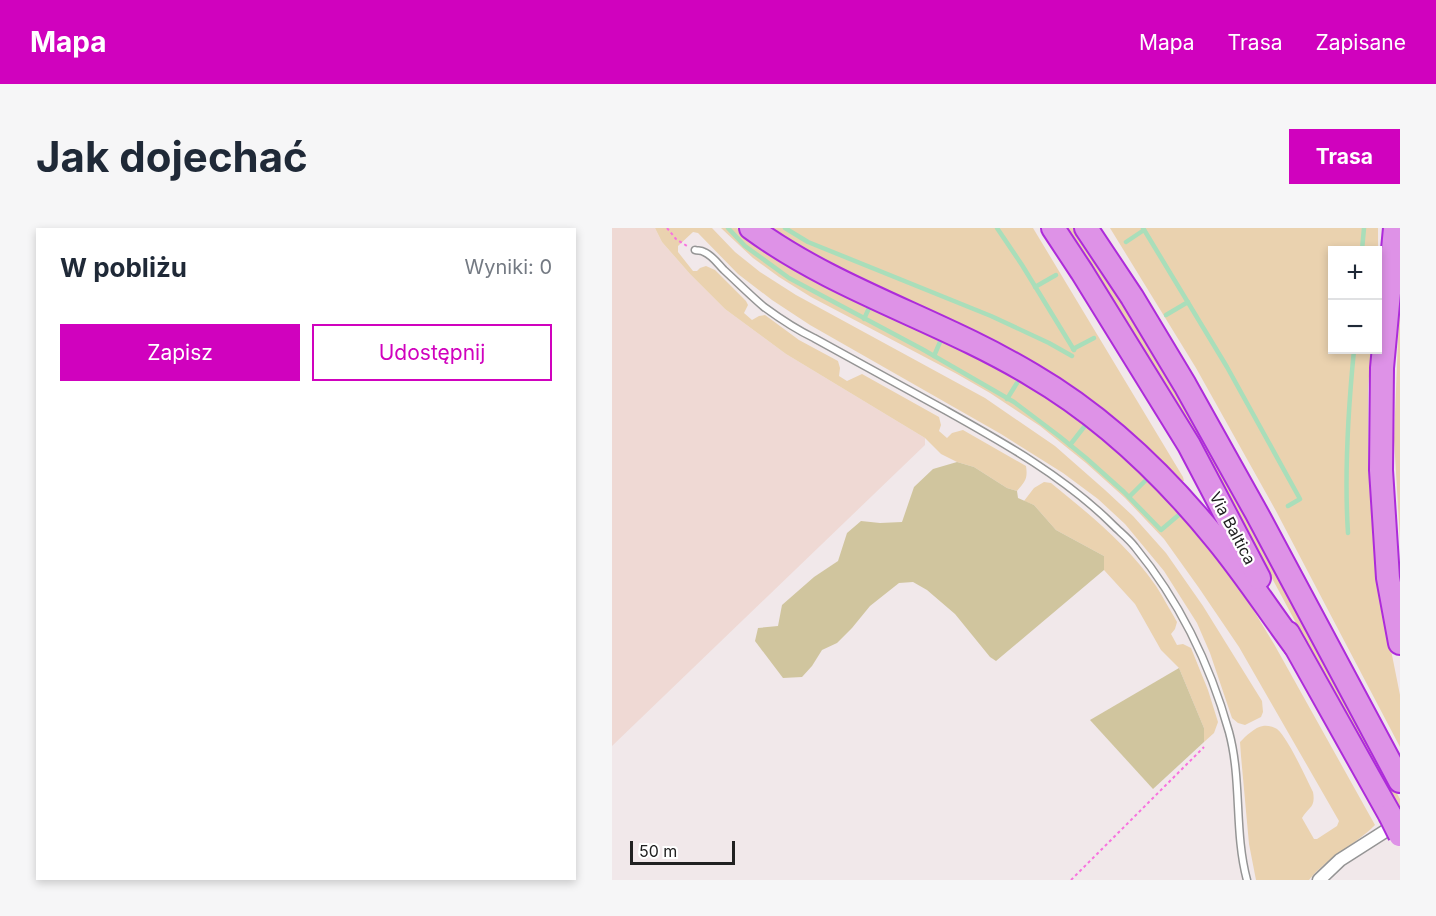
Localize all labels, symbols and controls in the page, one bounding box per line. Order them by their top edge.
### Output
text: Mapa [30,25,107,59]
text: Mapa [1139,30,1195,55]
text: Trasa [1228,30,1283,55]
text: Zapisane [1316,30,1406,55]
button: Trasa [1289,129,1400,184]
text: Jak dojechać [36,131,308,182]
map controls [1328,246,1382,354]
button: + [1328,246,1382,300]
text: W pobliżu [60,252,187,283]
text: Wyniki: 0 [465,255,552,279]
button: − [1328,300,1382,354]
button: Zapisz [60,324,300,381]
button: Udostępnij [312,324,552,381]
street label: Via Baltica [1206,488,1260,568]
scale bar [630,838,735,866]
text: 50 m [639,841,677,861]

